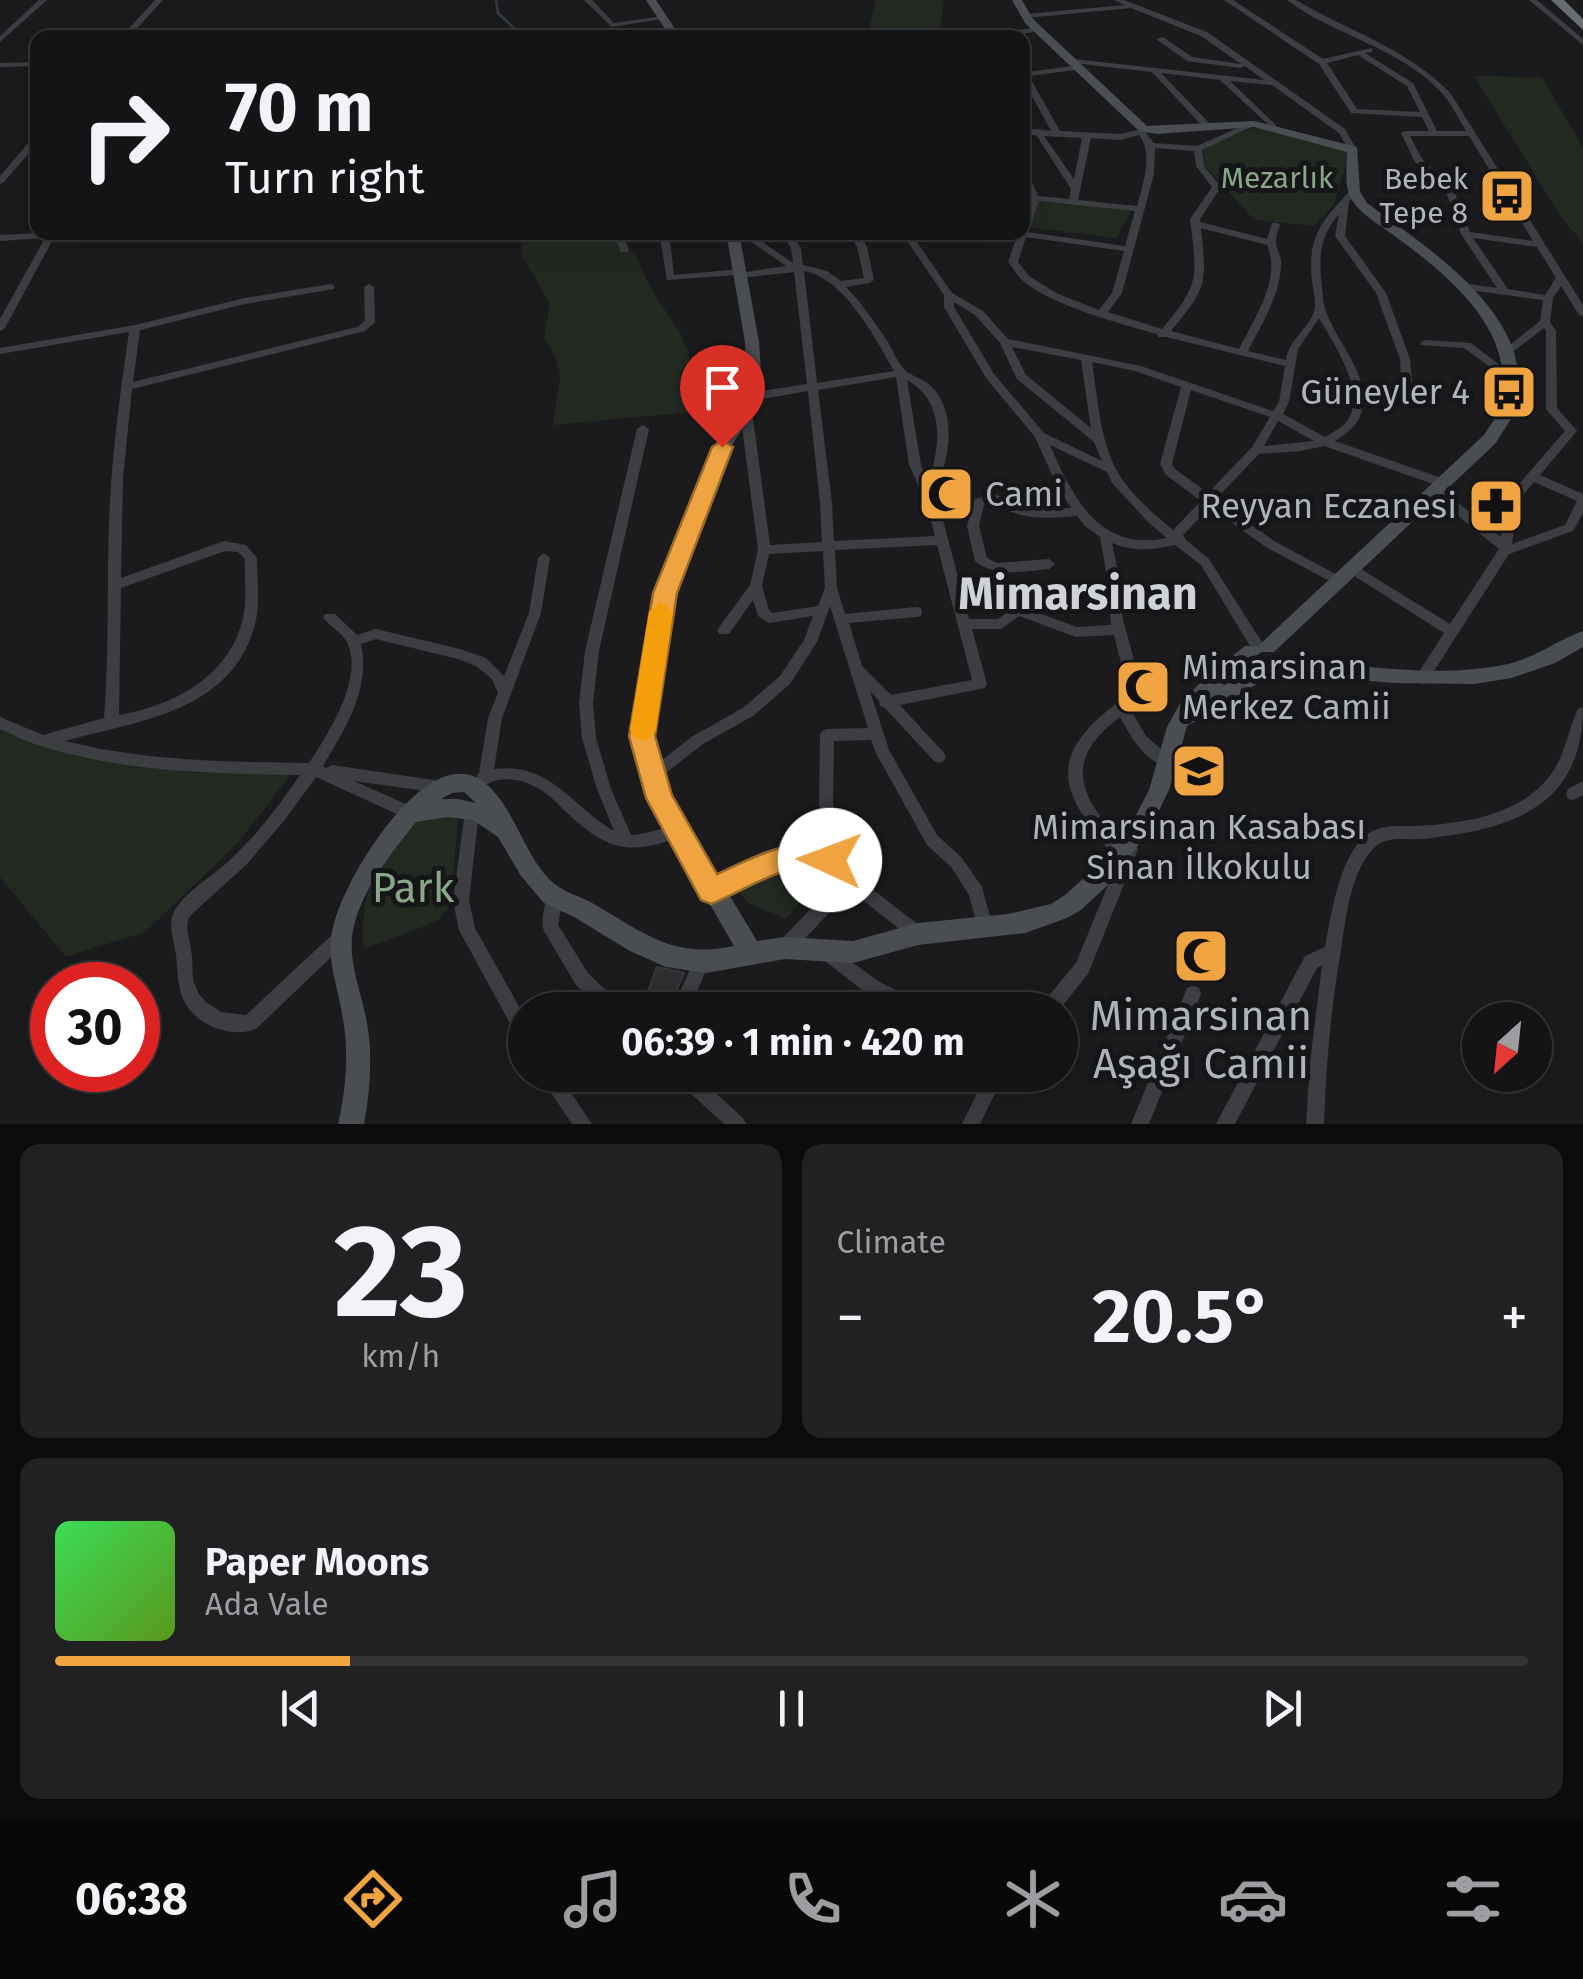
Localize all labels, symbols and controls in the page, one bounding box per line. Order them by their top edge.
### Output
text: 70 m [225,66,374,150]
icon: right [60,70,190,200]
text: Turn right [225,151,424,205]
park label: Mezarlık [1221,160,1334,196]
place label: Bebek Tepe 8 [1379,161,1469,231]
bus stop icon: Bebek Tepe 8 [1477,166,1537,226]
pin [680,345,765,448]
icon: arrive [695,360,750,415]
bus stop icon: Güneyler 4 [1479,362,1539,422]
place label: Güneyler 4 [1300,371,1470,413]
mosque icon: Cami [916,464,976,524]
place label: Cami [985,473,1063,515]
pharmacy icon: Reyyan Eczanesi [1466,476,1526,536]
place label: Reyyan Eczanesi [1200,485,1457,527]
district label: Mimarsinan [958,567,1198,621]
place label: Mimarsinan Merkez Camii [1182,646,1391,728]
mosque icon: Mimarsinan Merkez Camii [1113,657,1173,717]
school or university icon: Mimarsinan Kasabası Sinan İlkokulu [1169,741,1229,801]
place label: Mimarsinan Kasabası Sinan İlkokulu [1032,806,1366,888]
position arrow [778,808,882,912]
park label: Park [372,863,455,913]
mosque icon: Mimarsinan Aşağı Camii [1171,926,1231,986]
speed limit sign: 30 [30,962,160,1092]
place label: Mimarsinan Aşağı Camii [1090,991,1312,1089]
north arrow [1462,1002,1552,1092]
map controls [1462,1002,1552,1092]
text: 06:39 · 1 min · 420 m [621,1019,965,1065]
text: 23 [334,1194,468,1350]
text: Climate [837,1223,946,1261]
text: 20.5° [1092,1272,1272,1362]
text: − [837,1285,864,1351]
text: + [1501,1285,1528,1351]
text: km/h [361,1337,440,1375]
text: Paper Moons [205,1539,429,1585]
text: Ada Vale [205,1585,329,1623]
icon: previous [273,1681,328,1736]
icon: pause [764,1681,819,1736]
icon: next [1255,1681,1310,1736]
icon: directions [338,1864,408,1934]
icon: music [558,1864,628,1934]
icon: phone [778,1864,848,1934]
icon: climate [998,1864,1068,1934]
icon: car [1218,1864,1288,1934]
icon: filters [1438,1864,1508,1934]
text: 06:38 [75,1872,188,1926]

